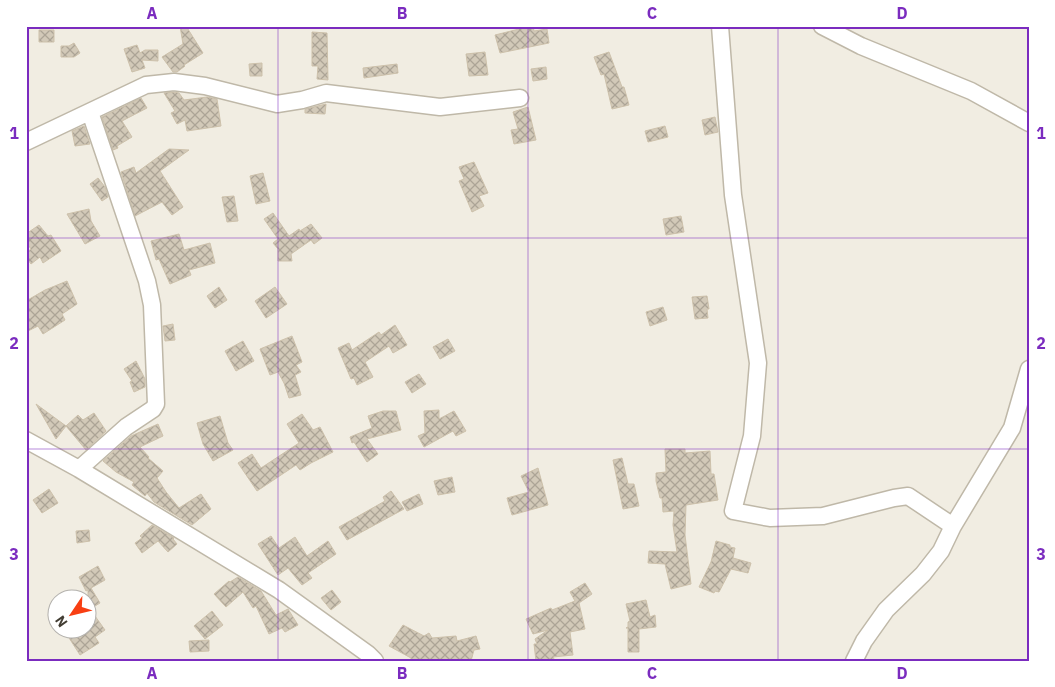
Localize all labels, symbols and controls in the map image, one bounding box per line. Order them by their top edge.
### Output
text: A [147,3,158,23]
text: B [397,3,408,23]
text: C [647,3,657,23]
text: D [896,3,908,23]
text: 1 [9,123,19,143]
text: 1 [1036,123,1046,143]
text: 2 [9,333,19,353]
text: 2 [1036,333,1046,353]
text: 3 [9,544,19,564]
text: 3 [1036,544,1046,564]
north arrow [48,590,98,640]
text: N [51,612,72,631]
text: A [147,663,158,683]
text: B [397,663,408,683]
text: C [647,663,657,683]
text: D [896,663,908,683]

